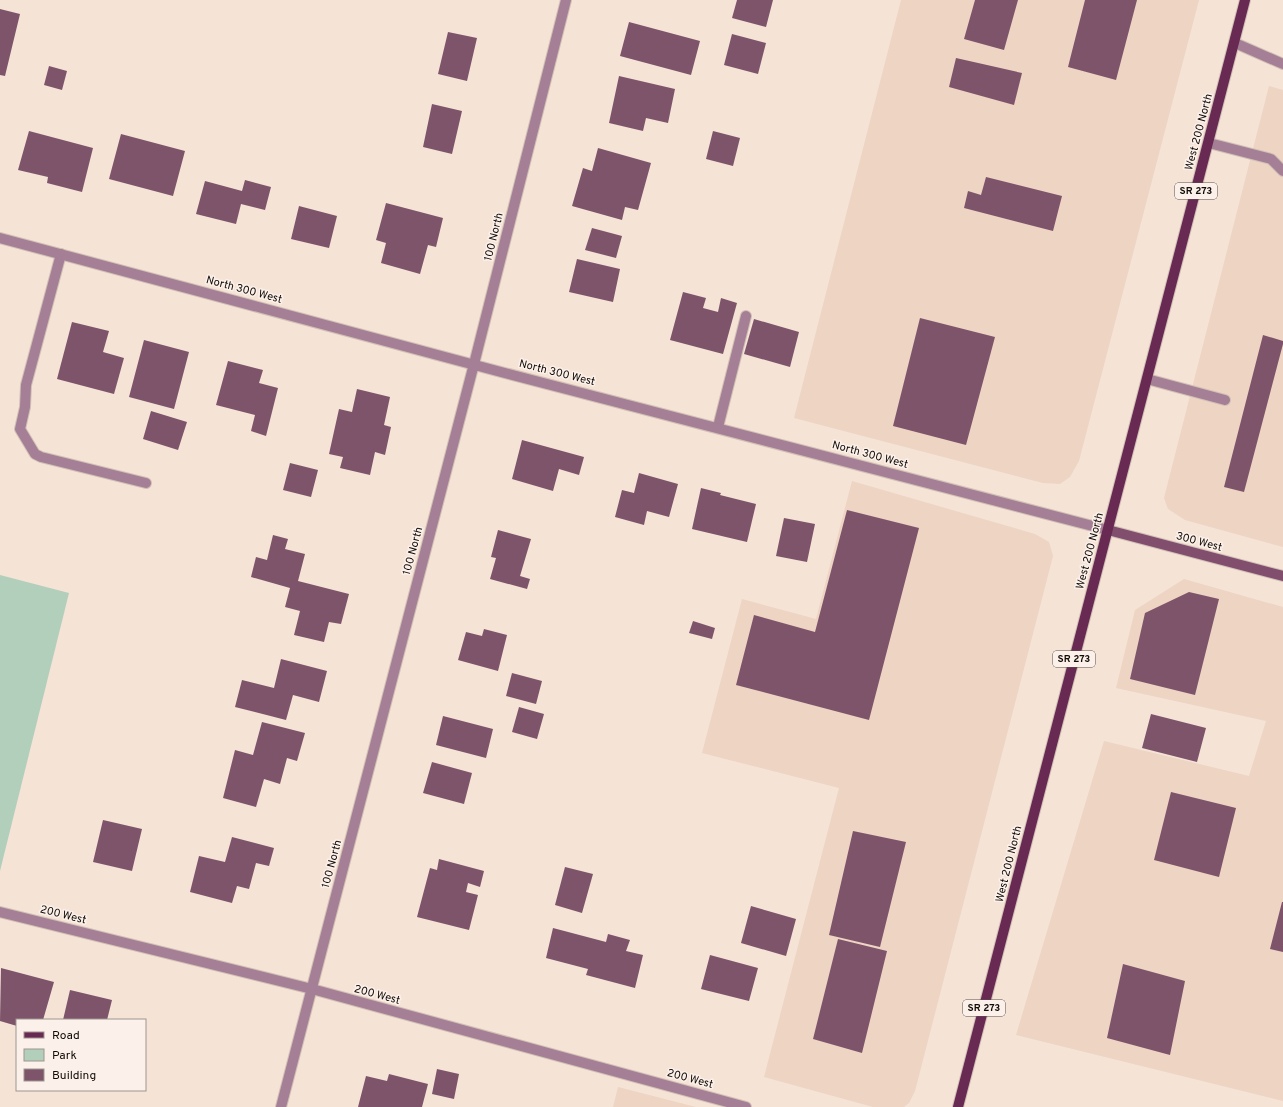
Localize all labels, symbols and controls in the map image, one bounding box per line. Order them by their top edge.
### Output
street label: West 200 North [1182,92,1216,172]
road number: SR 273 [1175,183,1217,199]
street label: 100 North [481,211,507,263]
street label: North 300 West [205,273,283,307]
street label: North 300 West [517,357,597,389]
street label: North 300 West [831,438,909,472]
street label: West 200 North [1073,511,1107,591]
street label: 100 North [400,525,426,577]
street label: 300 West [1175,529,1223,555]
road number: SR 273 [1053,651,1095,667]
street label: West 200 North [993,824,1025,904]
street label: 100 North [319,838,345,890]
street label: 200 West [38,903,88,927]
street label: 200 West [352,982,402,1008]
road number: SR 273 [963,1000,1005,1016]
legend [16,1019,146,1091]
text: Road [52,1028,80,1044]
text: Park [52,1048,77,1064]
street label: 200 West [665,1066,715,1092]
text: Building [52,1068,96,1084]

